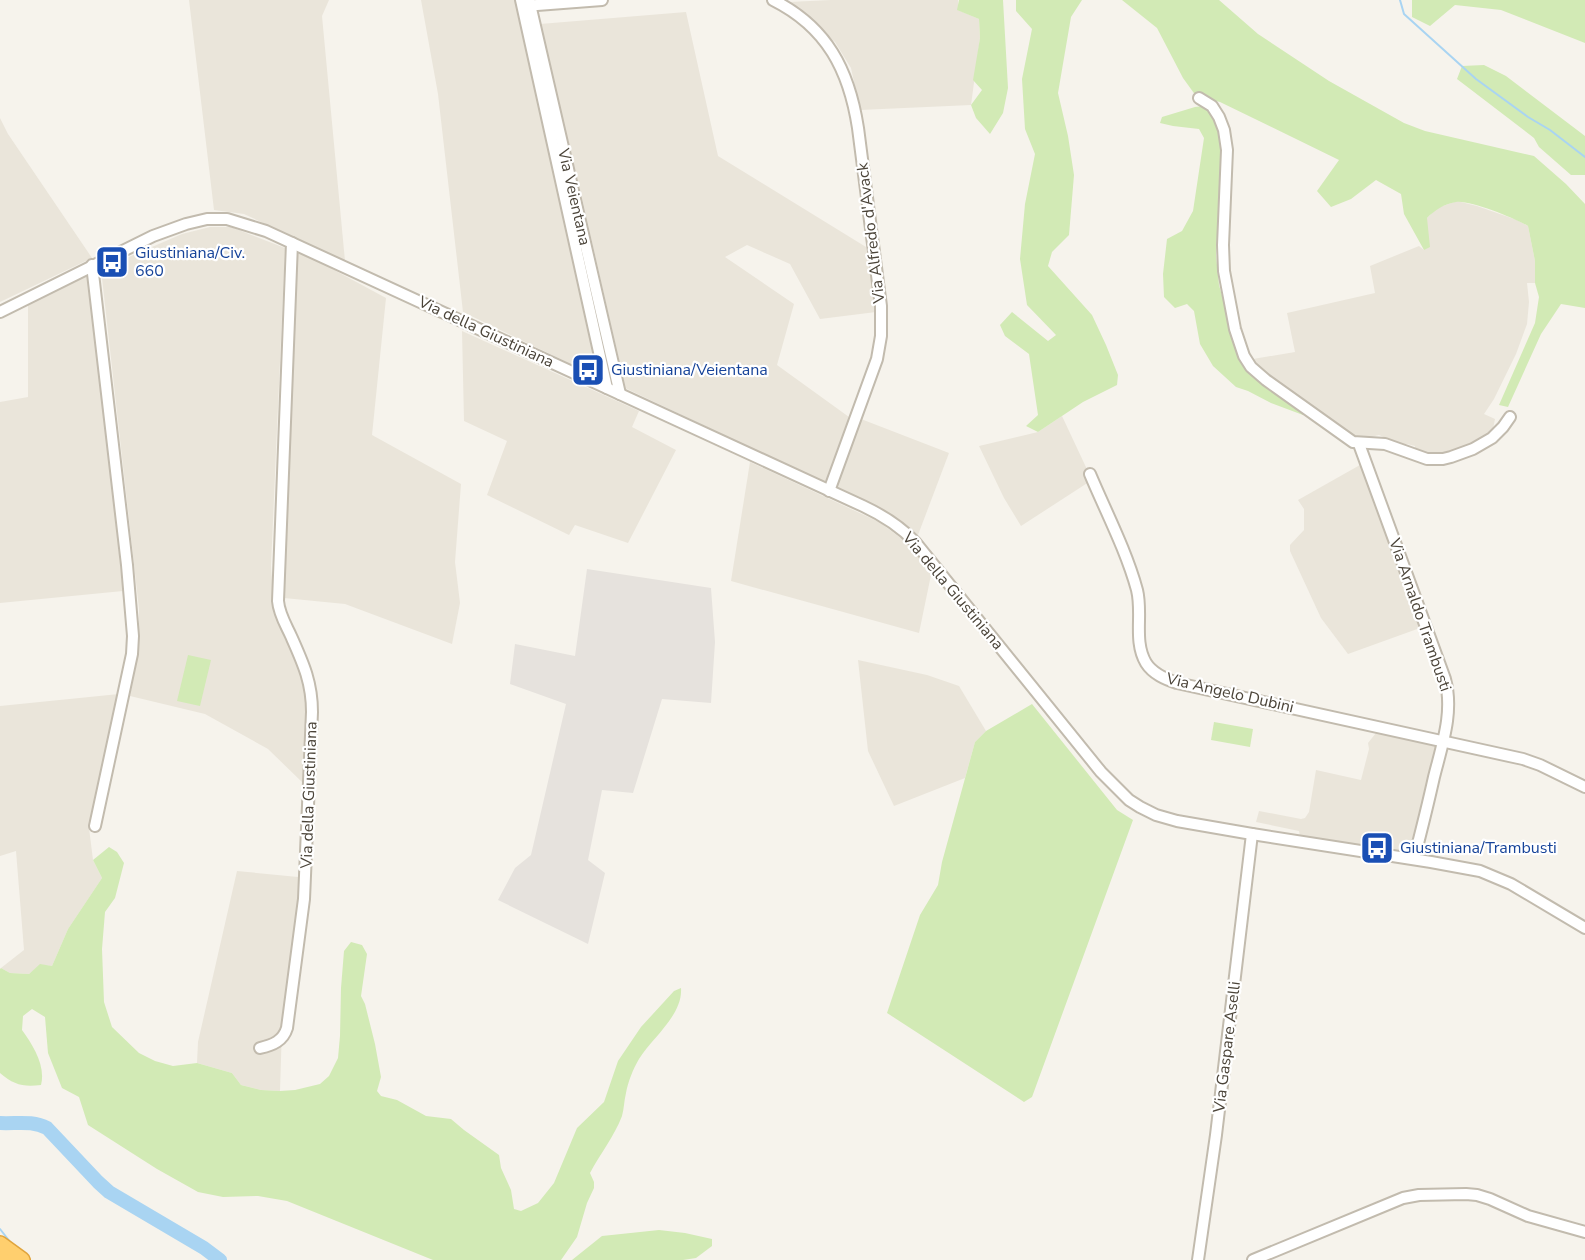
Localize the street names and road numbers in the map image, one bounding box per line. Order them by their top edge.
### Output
street label: Via Veientana [552,145,596,248]
street label: Via Alfredo d'Avack [851,160,891,306]
street label: Via della Giustiniana [414,290,557,373]
street label: Via della Giustiniana [897,527,1009,654]
street label: Via Arnaldo Trambusti [1383,534,1457,695]
street label: Via Angelo Dubini [1163,667,1296,718]
street label: Via della Giustiniana [295,721,323,870]
street label: Via Gaspare Aselli [1208,980,1246,1115]

